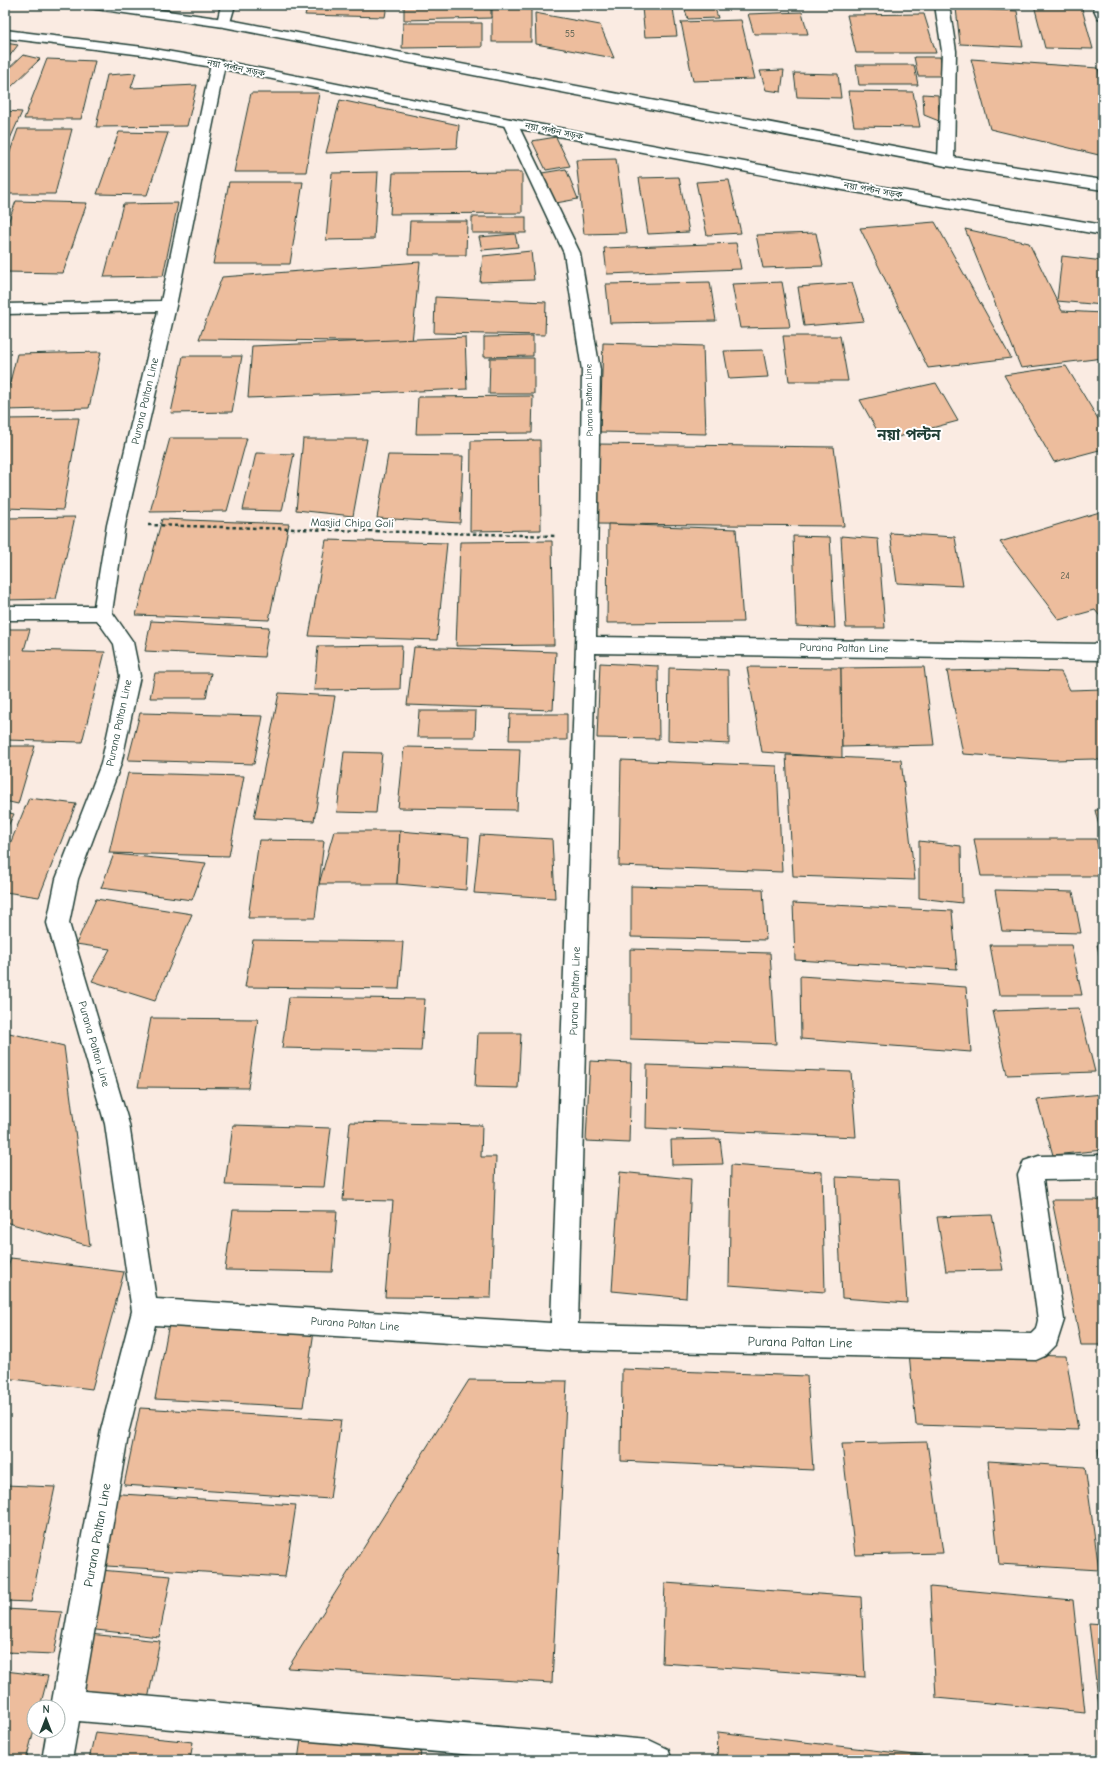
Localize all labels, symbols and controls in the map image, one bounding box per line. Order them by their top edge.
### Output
house number: 55 [565,29,575,39]
street label: নয়া পল্টন সড়ক [205,56,267,79]
street label: নয়া পল্টন সড়ক [523,119,585,142]
street label: নয়া পল্টন সড়ক [842,179,904,200]
street label: Purana Paltan Line [129,356,161,446]
street label: Purana Paltan Line [583,363,595,436]
district label: নয়া পল্টন [876,426,941,444]
street label: Masjid Chipa Goli [310,516,394,530]
house number: 24 [1060,571,1070,581]
street label: Purana Paltan Line [800,641,889,655]
street label: Purana Paltan Line [103,678,135,768]
street label: Purana Paltan Line [567,946,583,1036]
street label: Purana Paltan Line [76,1000,113,1089]
street label: Purana Paltan Line [310,1314,400,1334]
street label: Purana Paltan Line [747,1334,853,1350]
street label: Purana Paltan Line [81,1482,114,1588]
north arrow [26,1699,66,1739]
text: N [42,1703,50,1716]

